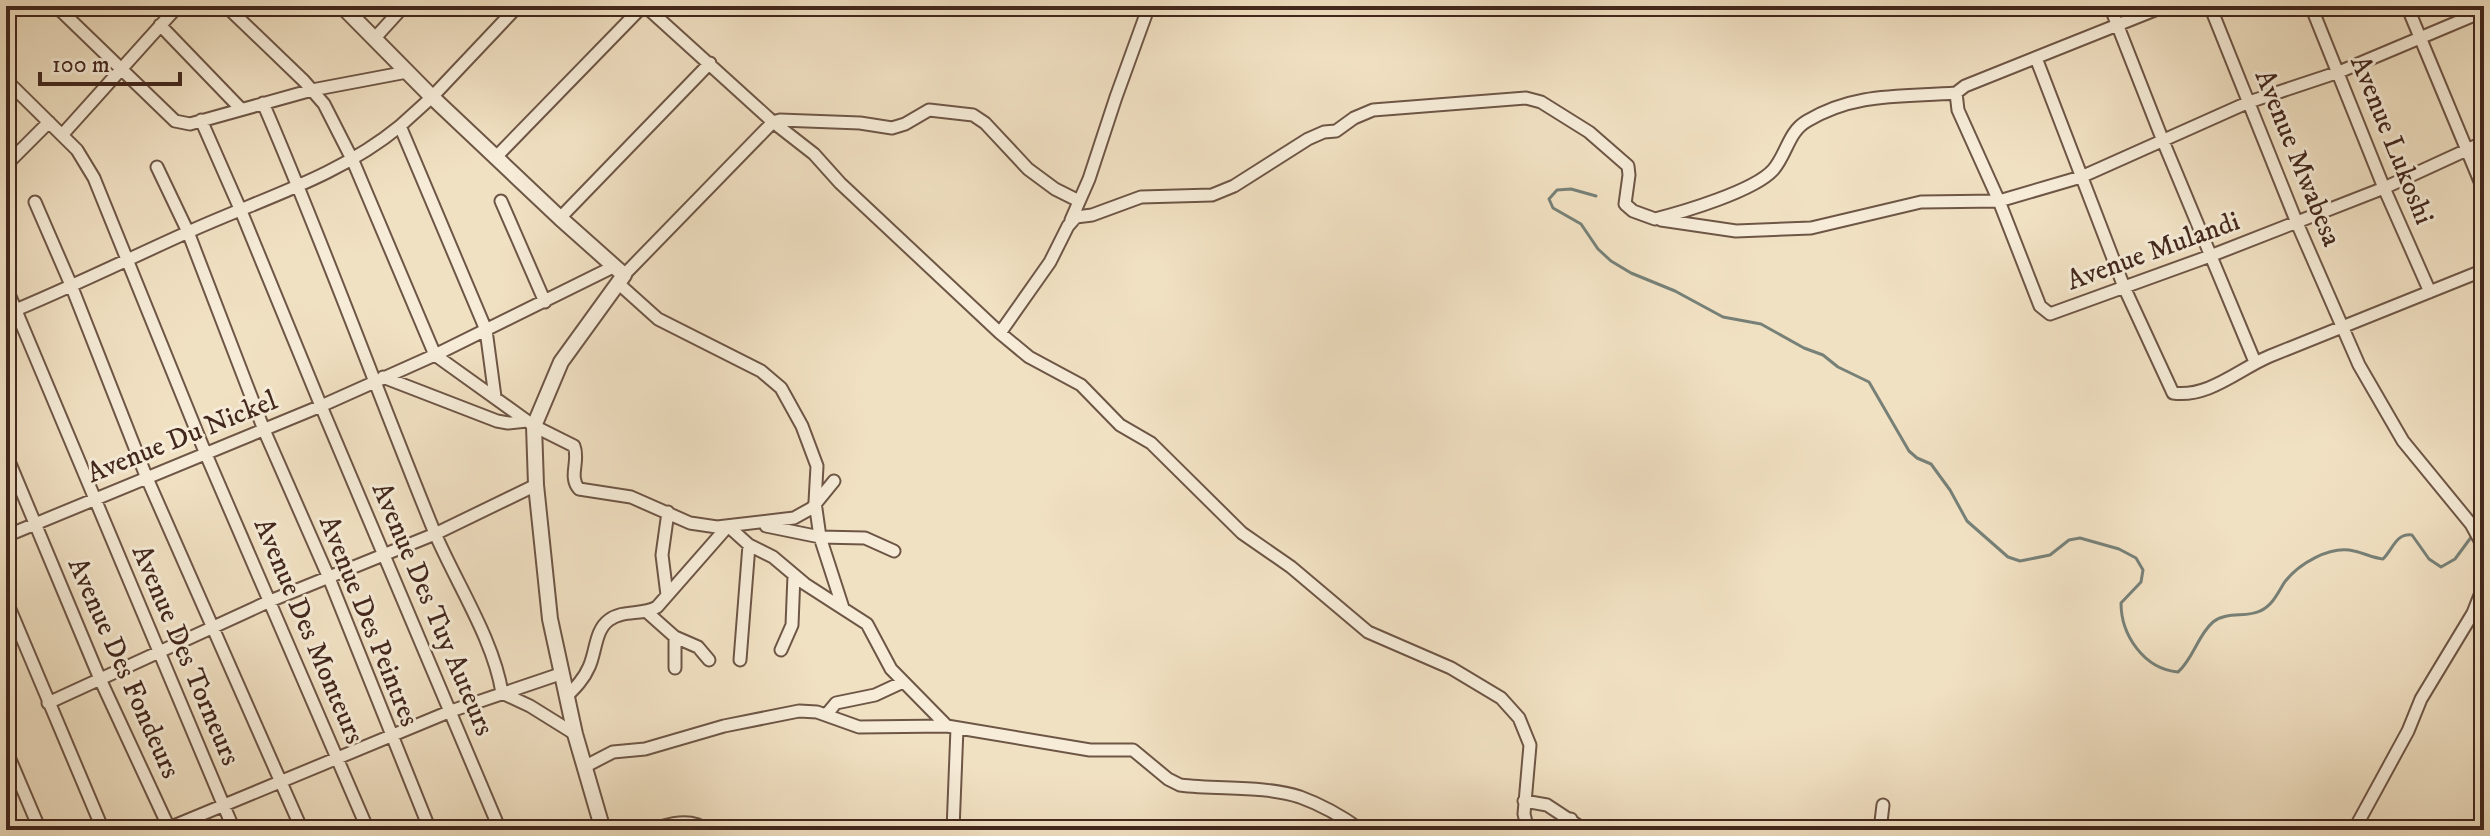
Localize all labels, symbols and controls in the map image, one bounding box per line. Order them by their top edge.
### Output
scale bar [40,36,180,86]
text: 100 m [52,50,110,80]
street label: Avenue Lukoshi [2342,50,2442,230]
street label: Avenue Mwabesa [2247,64,2349,252]
street label: Avenue Mulandi [2062,204,2244,298]
street label: Avenue Du Nickel [82,383,283,491]
street label: Avenue Des Tuy Auteurs [364,477,502,741]
street label: Avenue Des Peintres [311,511,427,731]
street label: Avenue Des Monteurs [246,513,372,749]
street label: Avenue Des Torneurs [124,539,248,771]
street label: Avenue Des Fondeurs [60,552,188,784]

